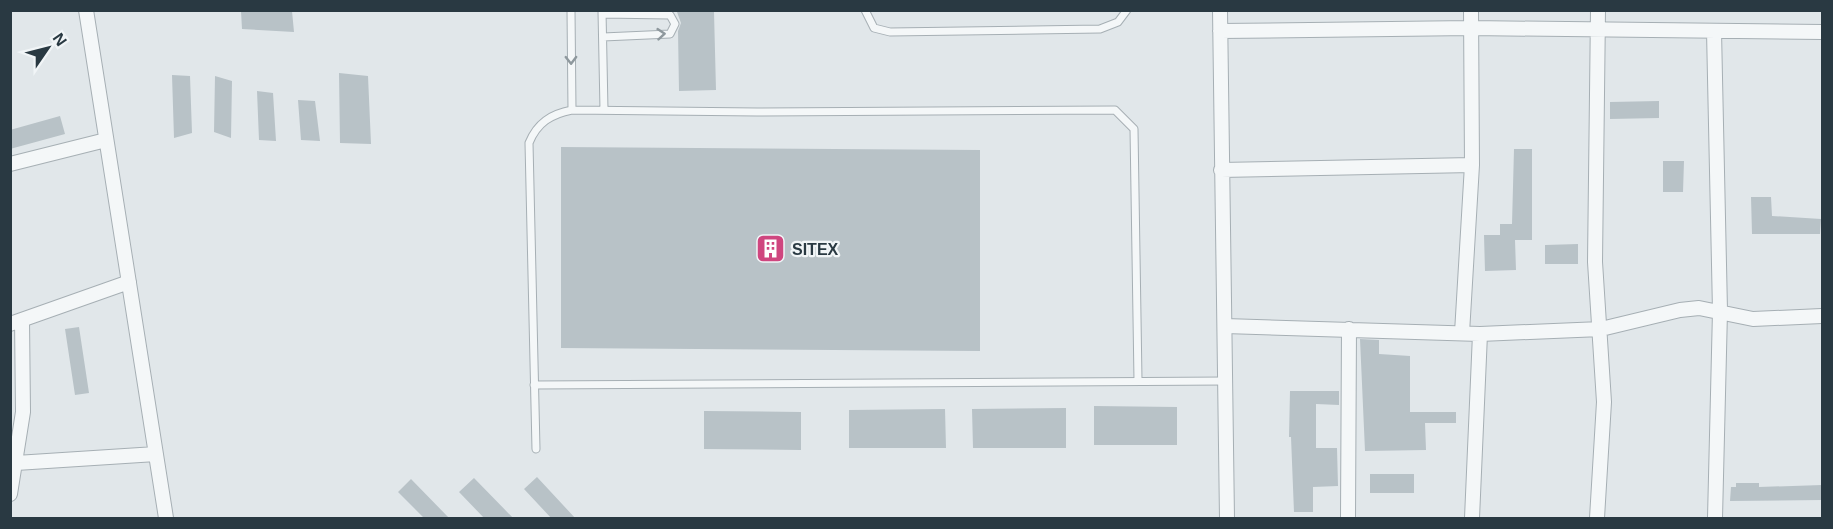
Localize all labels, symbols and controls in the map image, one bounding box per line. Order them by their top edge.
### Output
north arrow [18,18,78,78]
one-way arrow [656,28,666,41]
text: N [50,30,70,49]
one-way arrow [565,56,578,65]
building icon: SITEX [755,233,787,265]
place label: SITEX [792,241,839,258]

